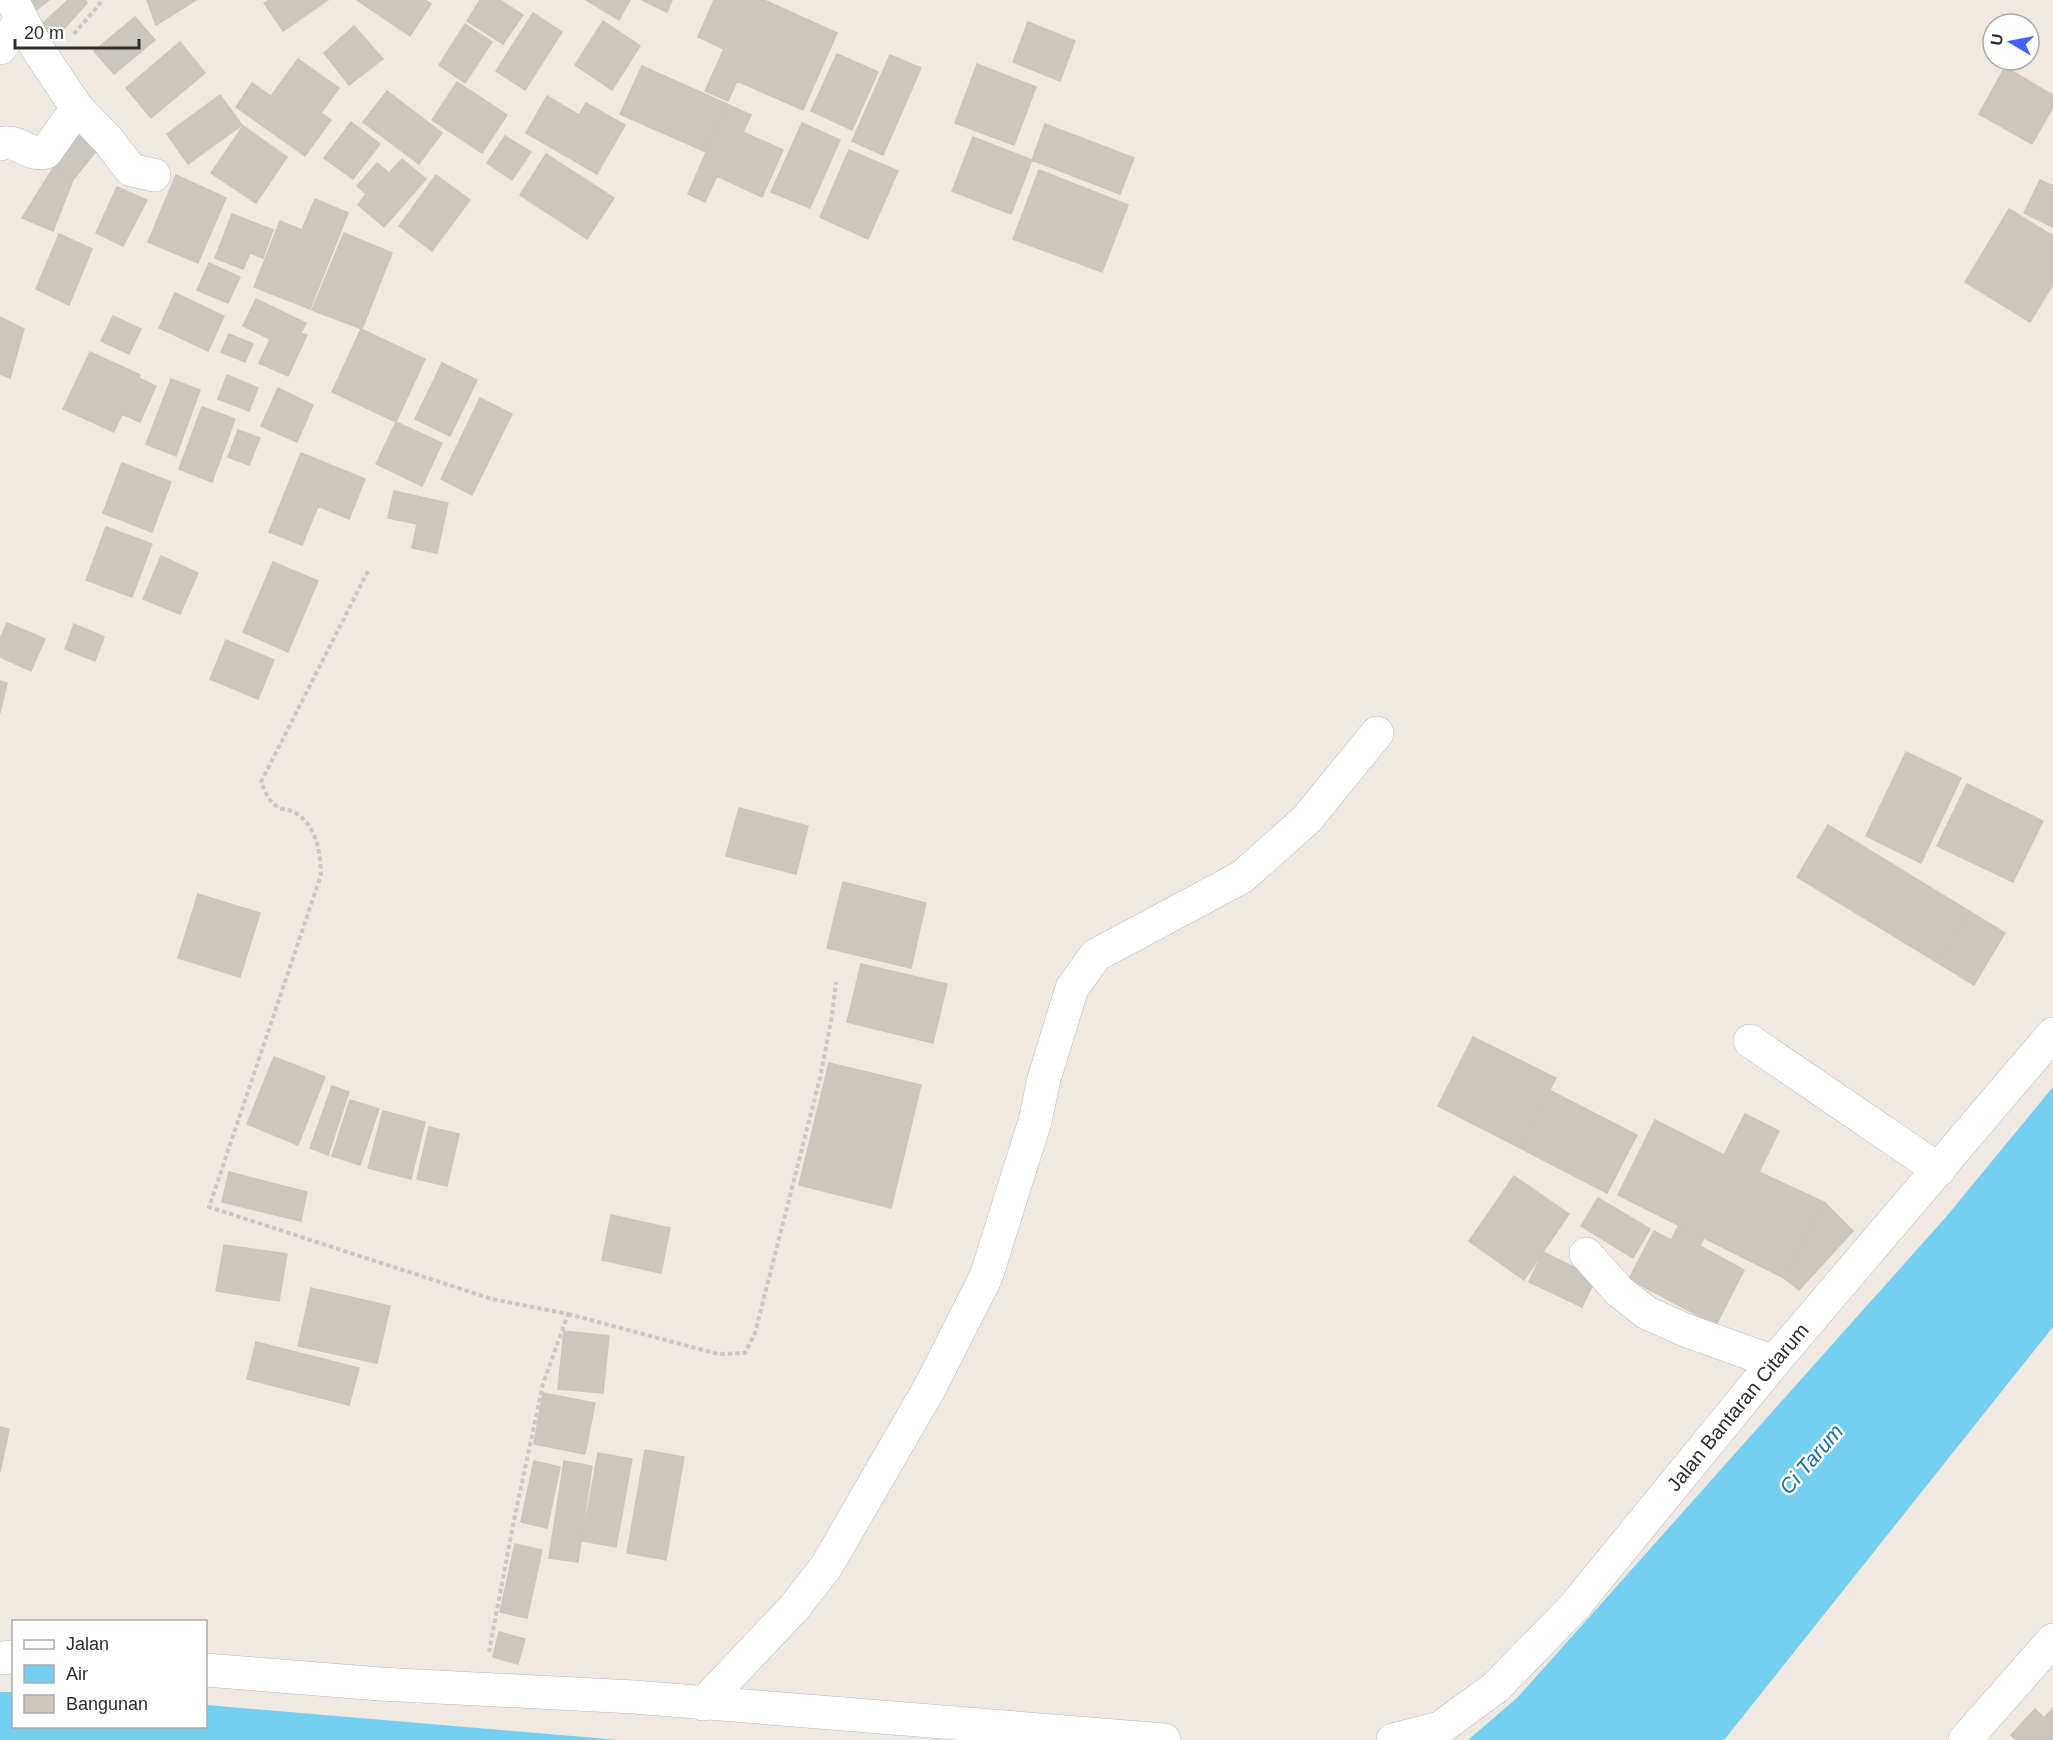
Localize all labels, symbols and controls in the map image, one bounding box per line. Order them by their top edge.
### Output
scale bar [15,12,140,50]
north arrow [1981,12,2041,72]
text: 20 m [24,23,64,43]
text: U [1987,32,2006,47]
street label: Jalan Bantaran Citarum [1662,1319,1813,1495]
water label: Ci Tarum [1775,1420,1847,1498]
legend [12,1620,207,1728]
text: Jalan [66,1634,109,1654]
text: Air [66,1664,88,1684]
text: Bangunan [66,1694,148,1714]

